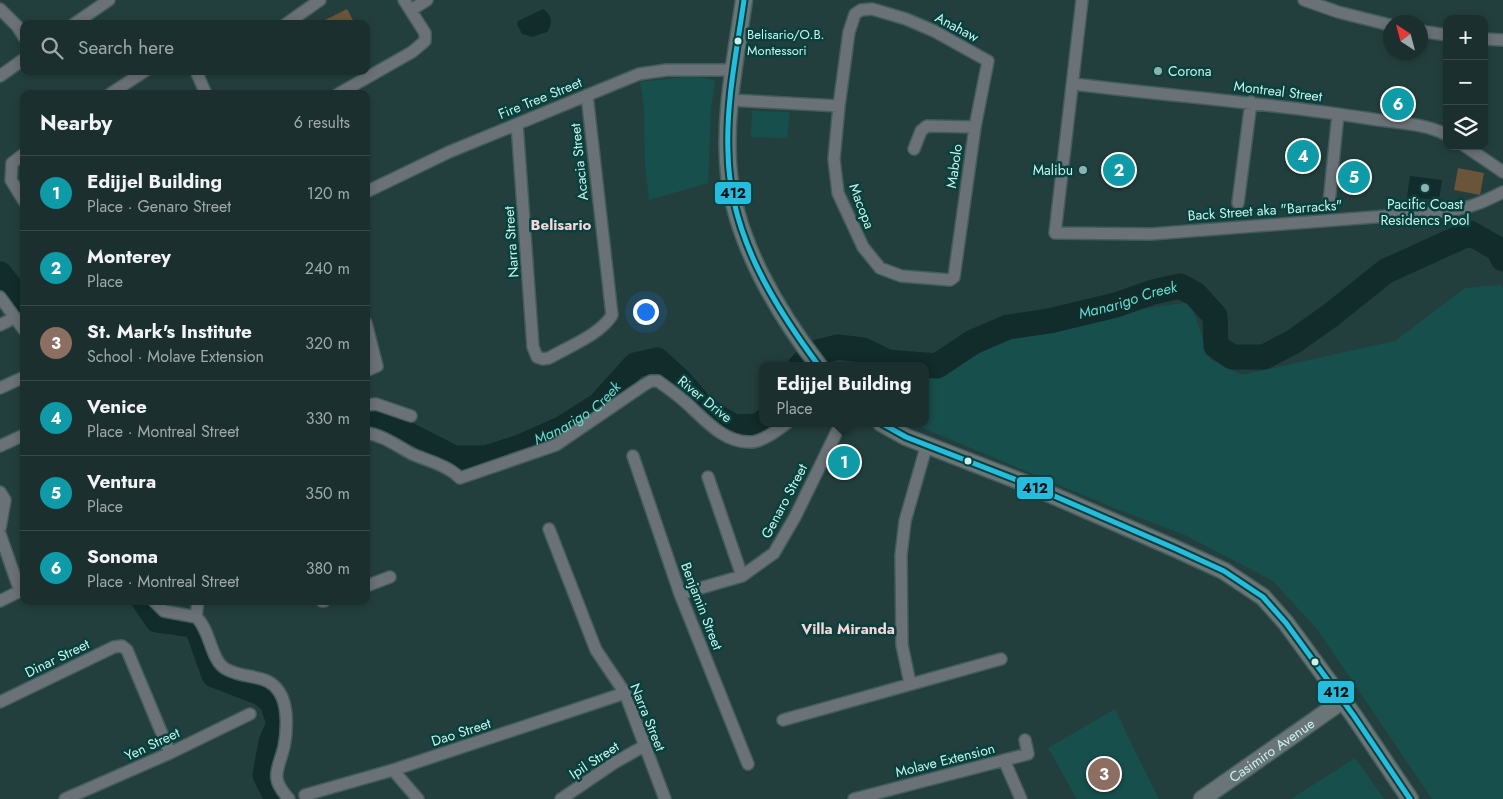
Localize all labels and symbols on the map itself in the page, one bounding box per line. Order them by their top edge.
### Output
street label: Anahaw [932,7,983,47]
north arrow [1383,15,1428,60]
place label: Belisario/O.B. Montessori [747,25,824,60]
marker: Belisario/O.B. Montessori [733,36,743,46]
place label: Corona [1168,61,1212,81]
marker: Corona [1152,65,1164,77]
street label: Fire Tree Street [495,72,585,124]
street label: Montreal Street [1233,76,1324,106]
pin: 6 [1382,85,1414,123]
street label: Acacia Street [565,122,593,202]
pin: 4 [1287,137,1319,175]
street label: Mabolo [941,142,967,189]
pin: 2 [1103,151,1135,189]
pin: 5 [1338,158,1370,196]
place label: Malibu [1033,160,1073,180]
marker: Malibu [1077,164,1089,176]
street label: Macopa [844,180,880,232]
line badge: 412 [714,181,752,205]
marker: Pacific Coast Residencs Pool [1419,182,1431,194]
text: 412 [720,183,746,203]
place label: Pacific Coast Residencs Pool [1380,194,1470,230]
street label: Back Street aka "Barracks" [1187,195,1343,225]
street label: Narra Street [498,205,523,278]
district label: Belisario [531,214,592,236]
water label: Manarigo Creek [1076,276,1180,325]
your location [633,299,659,325]
street label: River Drive [674,371,736,427]
water label: Manarigo Creek [530,376,626,451]
pin: 1 [828,443,860,481]
unlabelled marker [963,456,973,466]
street label: Genaro Street [756,460,812,542]
line badge: 412 [1016,476,1054,500]
text: 412 [1022,478,1048,498]
street label: Benjamin Street [676,559,728,653]
district label: Villa Miranda [800,618,895,640]
street label: Dinar Street [21,633,93,682]
unlabelled marker [1310,657,1320,667]
street label: Narra Street [625,680,671,754]
line badge: 412 [1317,680,1355,704]
text: 412 [1323,682,1349,702]
street label: Dao Street [429,713,494,751]
street label: Casimiro Avenue [1225,713,1318,787]
street label: Yen Street [121,722,183,765]
street label: Ipil Street [565,736,623,784]
street label: Molave Extension [893,738,997,782]
pin: 3 [1088,755,1120,793]

